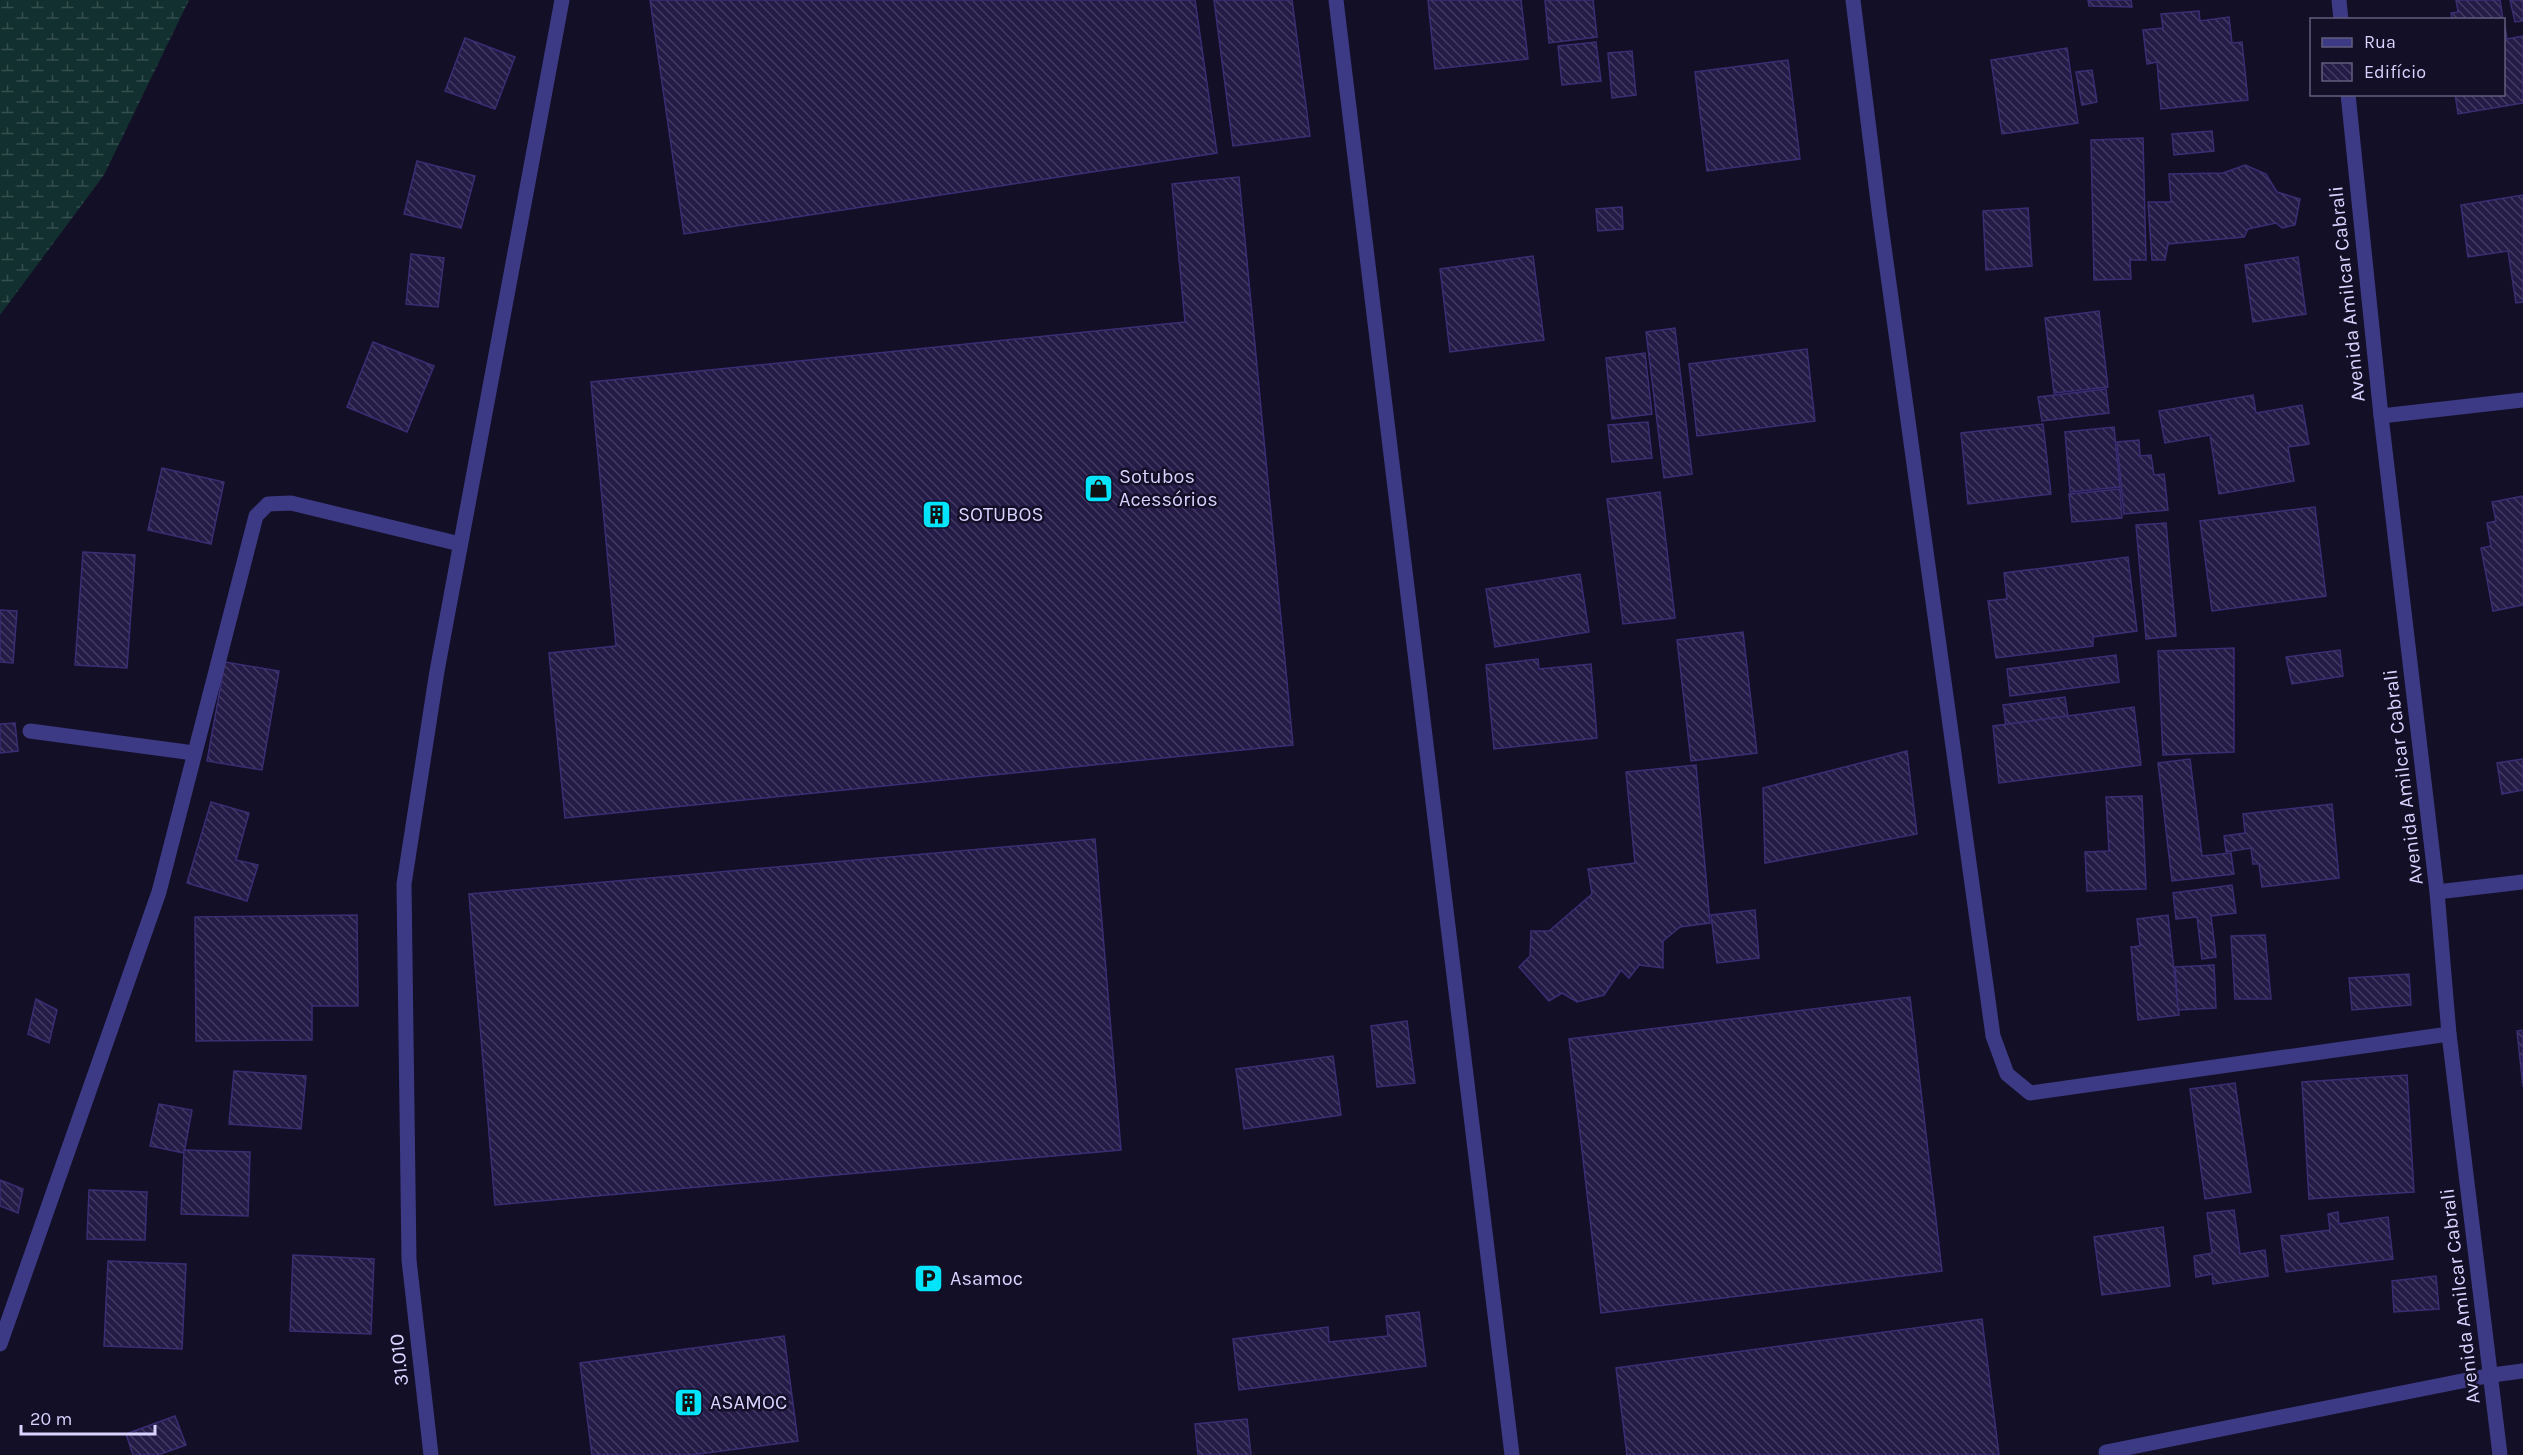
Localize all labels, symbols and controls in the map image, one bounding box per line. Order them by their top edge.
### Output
legend [2310,18,2505,96]
text: Rua [2364,31,2396,53]
text: Edifício [2364,61,2426,83]
street label: Avenida Amilcar Cabrali [2324,185,2370,403]
place label: Sotubos Acessórios [1119,465,1218,511]
shop icon: Sotubos Acessórios [1082,472,1114,504]
building icon: SOTUBOS [921,498,953,530]
place label: SOTUBOS [958,503,1044,526]
street label: Avenida Amilcar Cabrali [2378,668,2428,886]
street label: Avenida Amilcar Cabrali [2435,1187,2485,1405]
parking icon: Asamoc [913,1262,945,1294]
place label: Asamoc [950,1267,1023,1290]
street label: 31.010 [385,1333,413,1387]
building icon: ASAMOC [673,1386,705,1418]
place label: ASAMOC [710,1391,787,1414]
scale bar [21,1398,154,1436]
text: 20 m [30,1408,72,1430]

